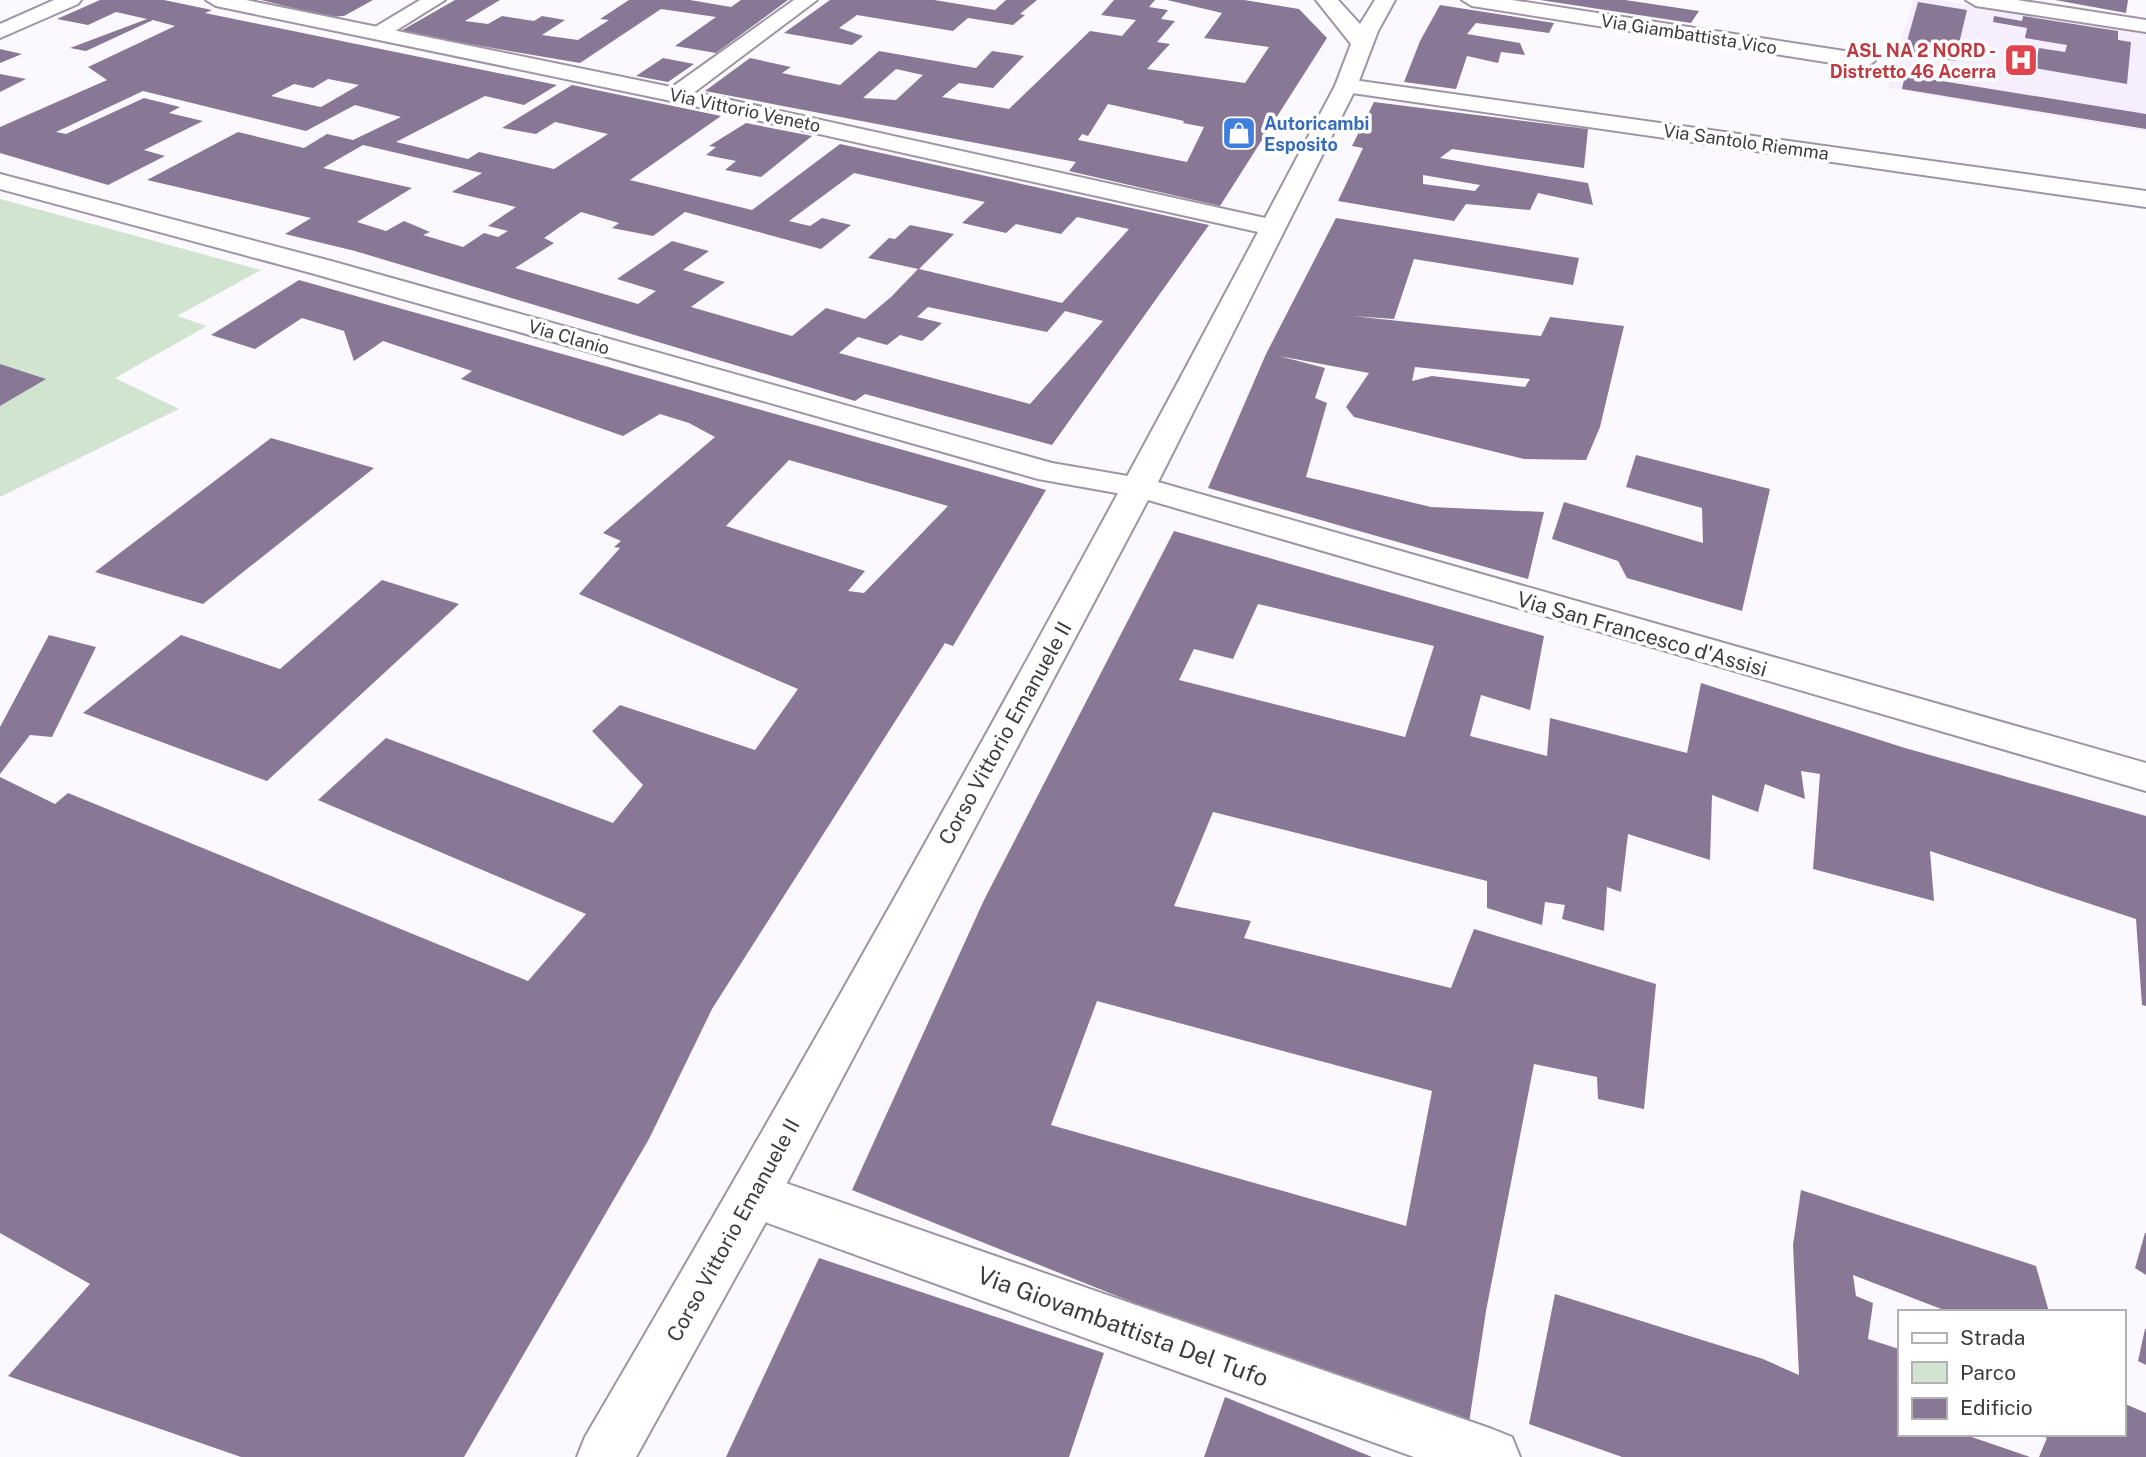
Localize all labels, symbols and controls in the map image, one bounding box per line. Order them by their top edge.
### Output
street label: Via Giambattista Vico [1599,10,1779,58]
place label: ASL NA 2 NORD - Distretto 46 Acerra [1830,40,1996,82]
hospital icon: ASL NA 2 NORD - Distretto 46 Acerra [2002,41,2040,79]
street label: Via Vittorio Veneto [667,84,823,136]
place label: Autoricambi Esposito [1264,113,1369,155]
shop icon: Autoricambi Esposito [1220,114,1258,152]
street label: Via Santolo Riemma [1662,120,1830,164]
street label: Via Clanio [526,315,612,359]
street label: Via San Francesco d'Assisi [1514,586,1770,682]
street label: Corso Vittorio Emanuele II [933,617,1077,849]
street label: Corso Vittorio Emanuele II [661,1114,805,1346]
street label: Via Giovambattista Del Tufo [974,1260,1272,1392]
legend [1898,1310,2125,1436]
text: Strada [1960,1325,2025,1350]
text: Parco [1960,1360,2016,1385]
text: Edificio [1960,1395,2033,1420]

